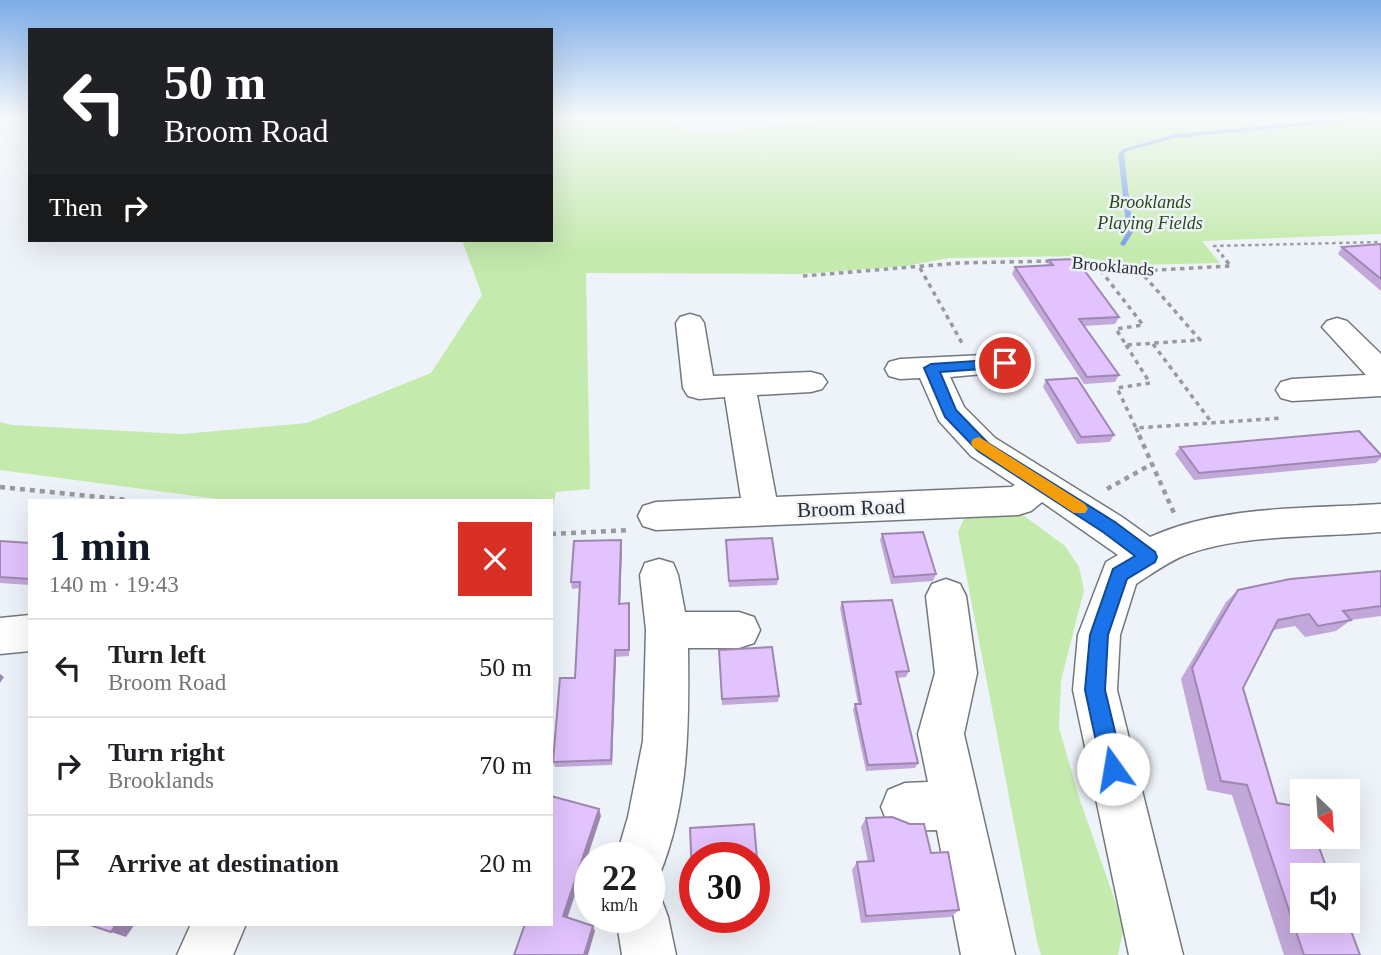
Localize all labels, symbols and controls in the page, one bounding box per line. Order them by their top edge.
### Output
text: 50 m [164,55,266,110]
icon: left [49,56,140,147]
text: Broom Road [164,113,328,149]
icon: right [116,189,154,227]
park label: Brooklands Playing Fields [1096,192,1203,233]
text: Then [49,193,102,222]
street label: Brooklands [1071,252,1155,280]
pin [975,333,1035,393]
icon: arrive [986,344,1024,382]
street label: Broom Road [797,494,906,522]
button: close [458,522,532,596]
text: 1 min [49,523,151,569]
text: 140 m · 19:43 [49,572,179,597]
text: Turn left [108,640,206,669]
icon: left [49,649,87,687]
text: 50 m [479,653,532,682]
text: Broom Road [108,670,226,695]
position arrow [1076,732,1150,806]
text: Turn right [108,738,225,767]
icon: right [49,747,87,785]
text: 70 m [479,751,532,780]
text: Brooklands [108,768,214,793]
north arrow [1290,779,1360,849]
map controls [1290,779,1360,933]
speed limit sign: 30 [679,842,770,933]
icon: arrive [49,845,87,883]
text: Arrive at destination [108,849,339,878]
text: 20 m [479,849,532,878]
text: 22 [602,859,637,898]
button: sound [1290,863,1360,933]
text: km/h [601,895,638,915]

